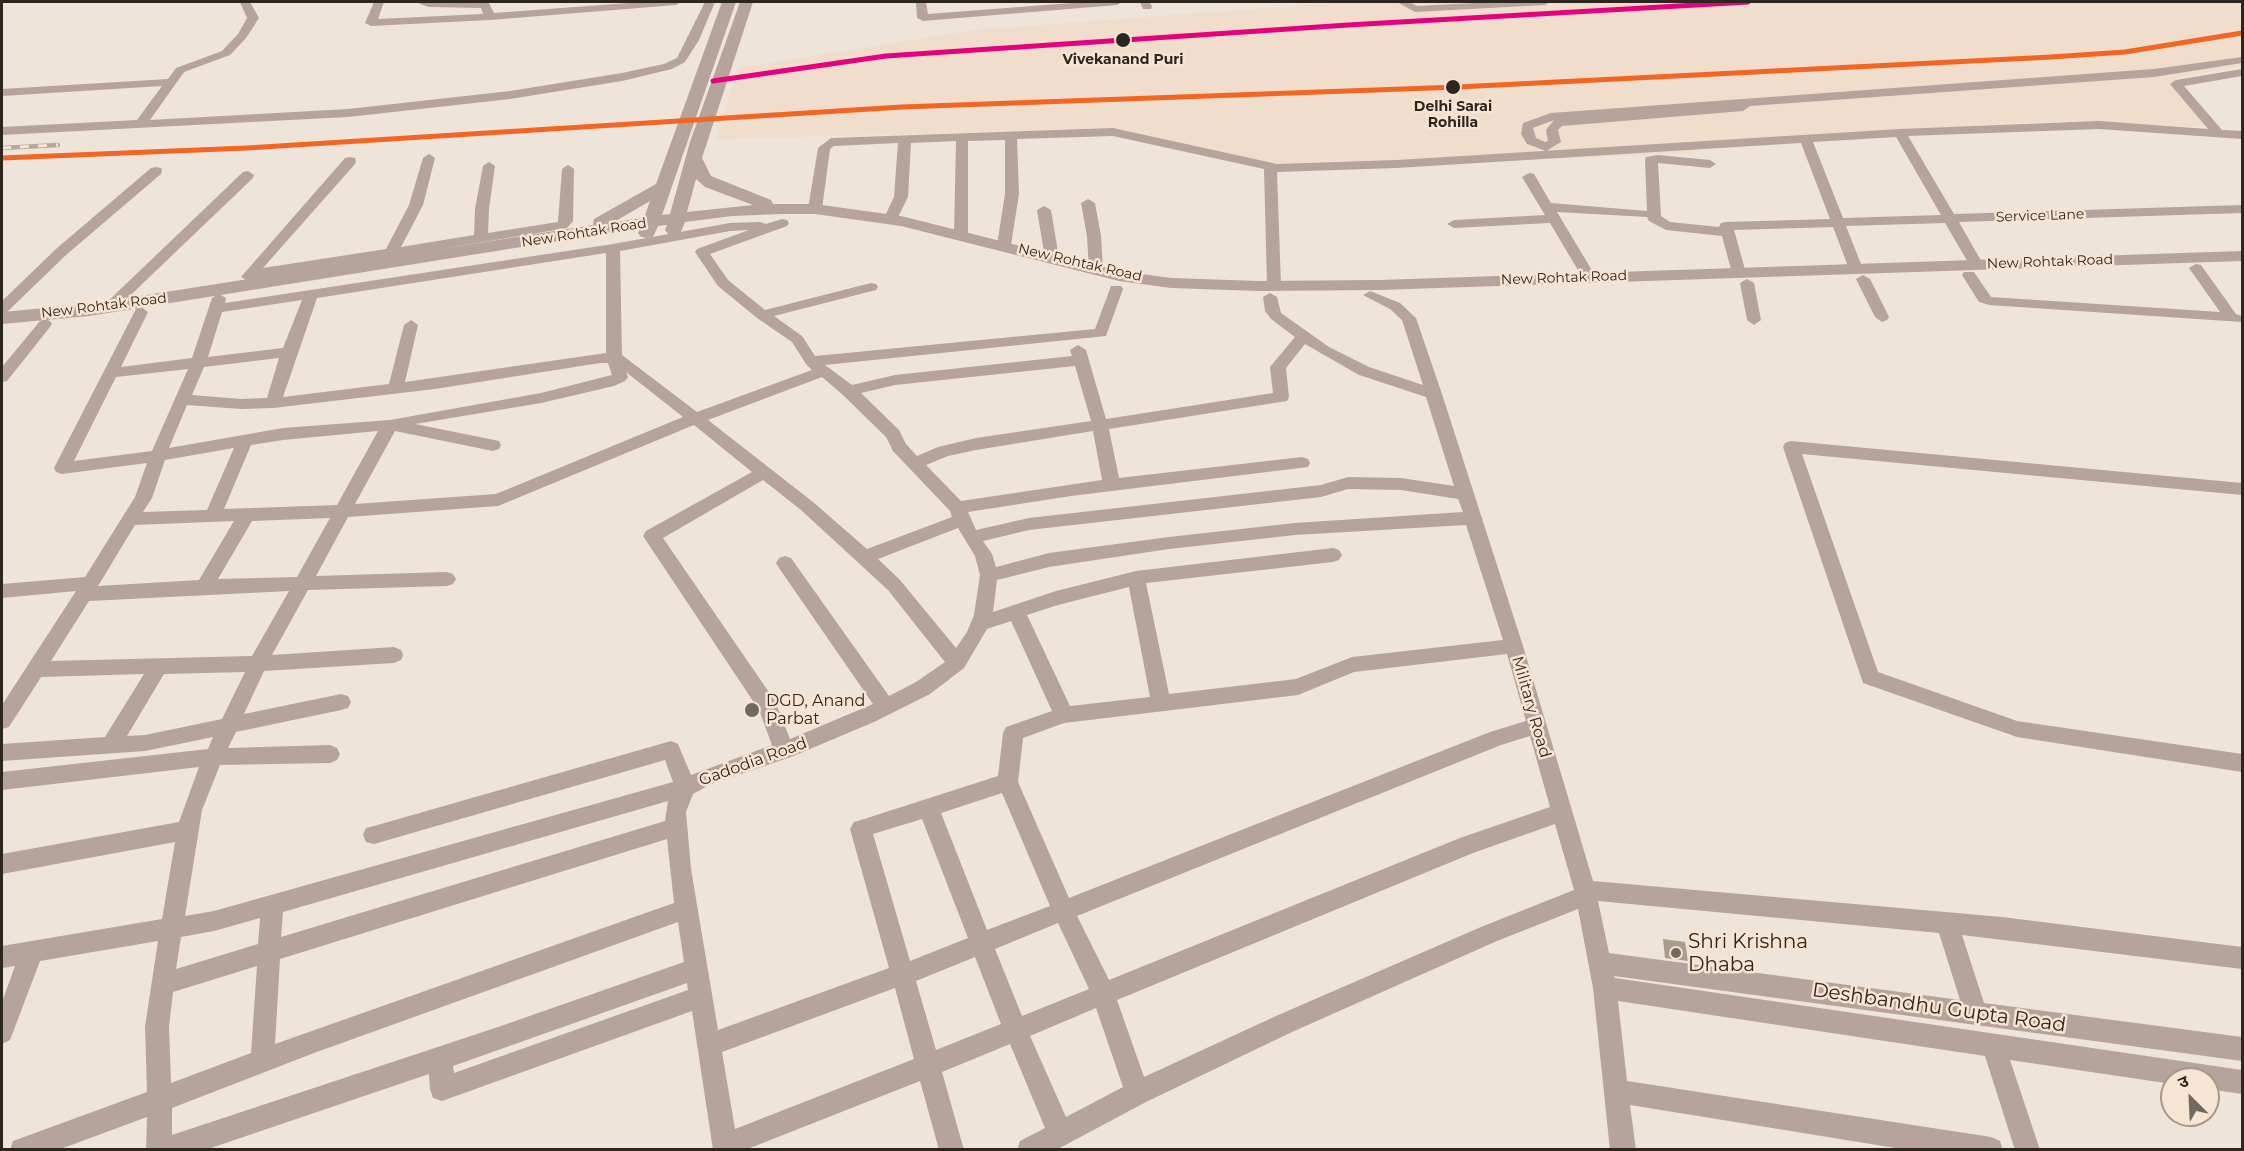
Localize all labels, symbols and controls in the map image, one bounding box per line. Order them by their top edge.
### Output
marker: Vivekanand Puri [1114,31,1132,49]
place label: Vivekanand Puri [1062,52,1184,68]
marker: Delhi Sarai Rohilla [1444,78,1462,96]
place label: Delhi Sarai Rohilla [1414,99,1492,132]
street label: Service Lane [1995,206,2085,226]
street label: New Rohtak Road [520,215,648,251]
street label: New Rohtak Road [1017,241,1143,285]
street label: New Rohtak Road [1987,251,2113,273]
street label: New Rohtak Road [1501,267,1627,289]
street label: New Rohtak Road [40,290,168,322]
street label: Military Road [1507,654,1555,760]
place label: DGD, Anand Parbat [766,691,865,729]
marker: DGD, Anand Parbat [743,701,761,719]
street label: Gadodia Road [696,734,810,790]
place label: Shri Krishna Dhaba [1688,930,1808,977]
marker: Shri Krishna Dhaba [1669,946,1683,960]
street label: Deshbandhu Gupta Road [1811,978,2067,1038]
north arrow [2160,1067,2220,1127]
text: उ [2175,1071,2191,1093]

